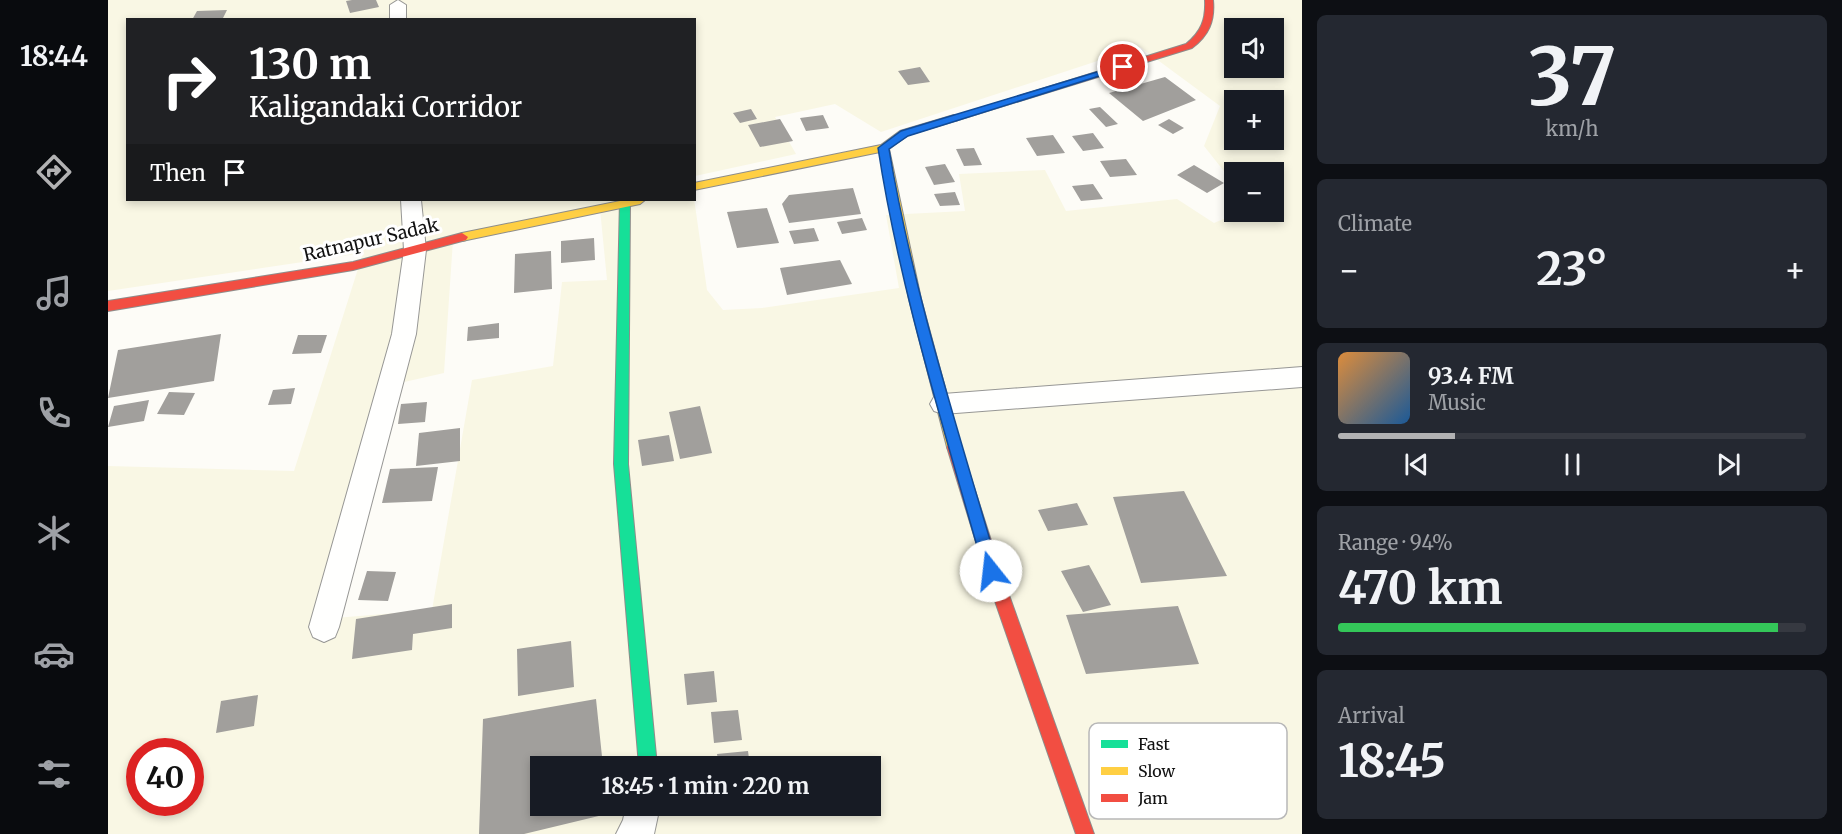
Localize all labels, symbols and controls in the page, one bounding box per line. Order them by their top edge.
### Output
map controls [1224,18,1284,222]
button: sound [1224,18,1284,78]
text: 37 [1528,28,1616,126]
text: 130 m [249,38,371,90]
text: 18:44 [20,39,88,73]
pin [1097,41,1148,92]
icon: right [150,42,228,120]
icon: arrive [1106,50,1139,83]
text: Kaligandaki Corridor [249,90,522,124]
button: + [1224,90,1284,150]
text: km/h [1546,116,1598,141]
icon: directions [33,151,75,193]
icon: arrive [218,156,251,189]
text: Then [150,159,206,187]
button: − [1224,162,1284,222]
text: Climate [1338,211,1412,236]
street label: Ratnapur Sadak [301,213,441,266]
text: 23° [1536,241,1608,297]
text: − [1338,250,1360,291]
text: + [1784,250,1806,291]
icon: music [33,272,75,314]
text: 93.4 FM [1428,362,1514,390]
text: Music [1428,390,1486,415]
icon: phone [33,392,75,434]
icon: previous [1400,448,1433,481]
icon: pause [1556,448,1589,481]
icon: next [1712,448,1745,481]
icon: climate [33,512,75,554]
text: Range · 94% [1338,530,1453,555]
position arrow [959,539,1023,603]
text: 470 km [1338,560,1502,616]
icon: car [33,633,75,675]
text: Arrival [1338,703,1405,728]
legend [1089,723,1287,819]
text: 18:45 [1338,733,1446,789]
text: Fast [1138,734,1171,754]
speed limit sign: 40 [126,738,204,816]
icon: filters [33,753,75,795]
text: Slow [1138,761,1176,781]
text: 18:45 · 1 min · 220 m [601,772,810,800]
text: Jam [1137,788,1168,808]

